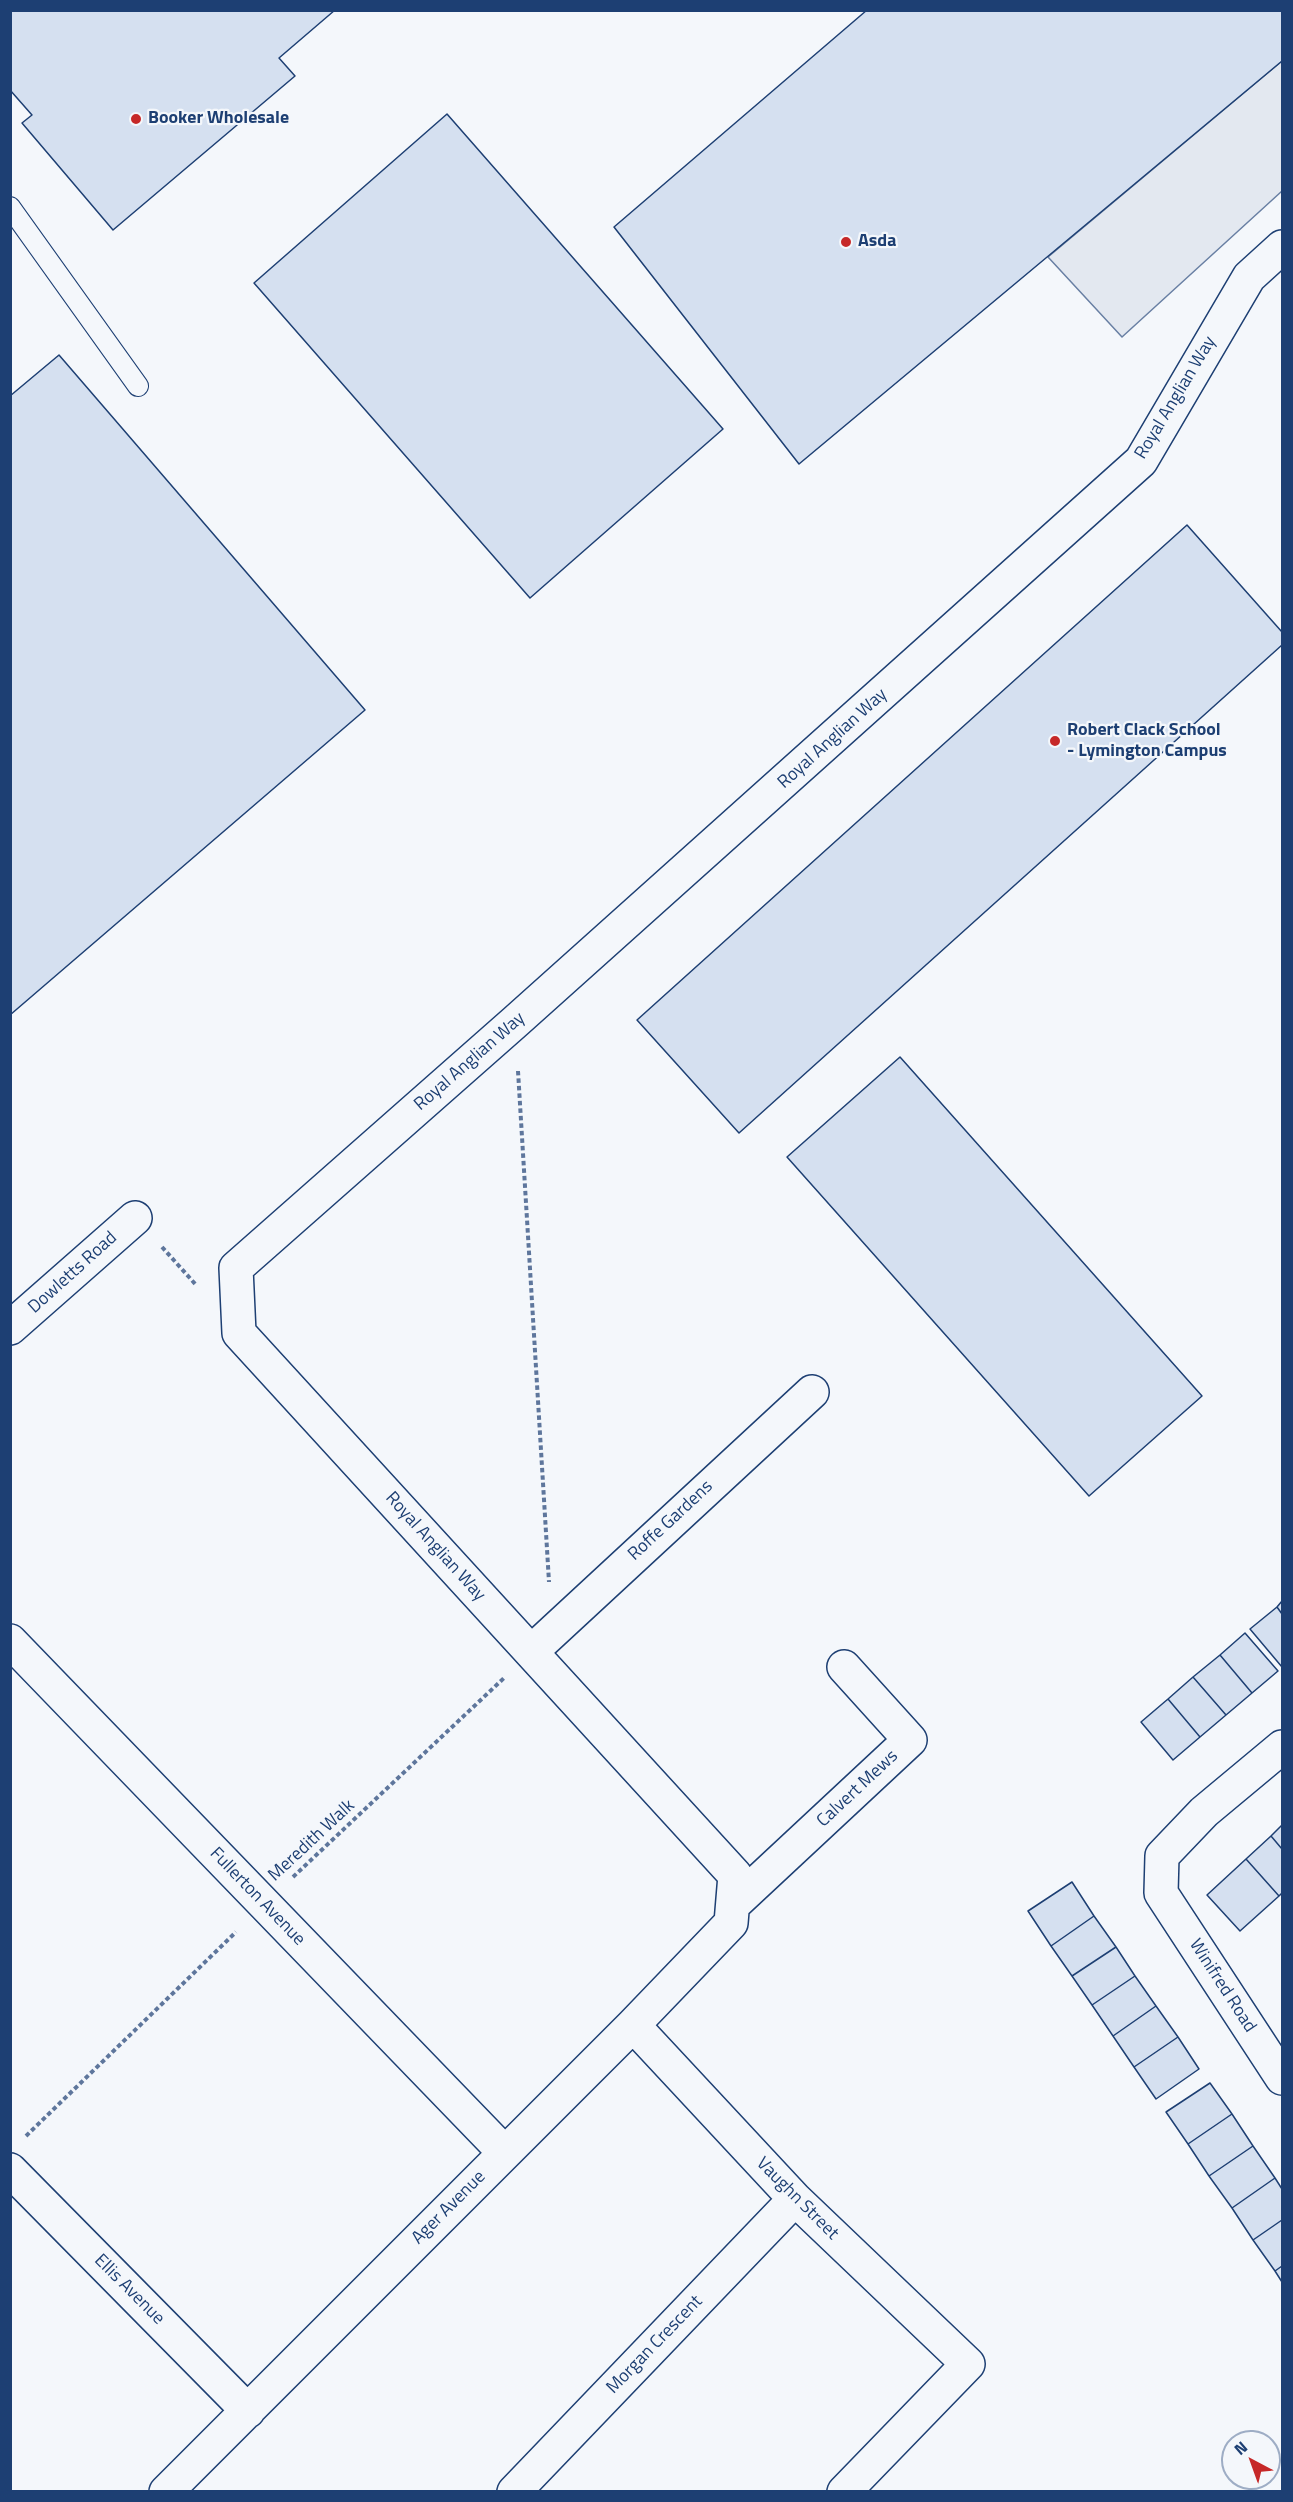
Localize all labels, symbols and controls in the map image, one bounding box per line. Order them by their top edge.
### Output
place label: Booker Wholesale [148,108,289,130]
marker: Booker Wholesale [129,112,143,126]
place label: Asda [858,231,896,253]
marker: Asda [839,235,853,249]
street label: Royal Anglian Way [1131,333,1221,463]
street label: Royal Anglian Way [774,684,892,794]
place label: Robert Clack School - Lymington Campus [1067,720,1227,762]
marker: Robert Clack School - Lymington Campus [1048,734,1062,748]
street label: Royal Anglian Way [410,1008,530,1116]
street label: Dowletts Road [24,1228,122,1318]
street label: Roffe Gardens [624,1476,718,1566]
street label: Royal Anglian Way [380,1488,490,1606]
street label: Calvert Mews [813,1746,903,1832]
street label: Meredith Walk [264,1796,360,1886]
street label: Fullerton Avenue [205,1843,309,1951]
street label: Winifred Road [1184,1935,1260,2037]
street label: Vaughn Street [751,2153,843,2245]
street label: Ager Avenue [408,2167,490,2249]
street label: Ellis Avenue [89,2250,169,2330]
street label: Morgan Crescent [603,2291,707,2399]
north arrow [1221,2430,1281,2490]
text: N [1228,2435,1253,2461]

